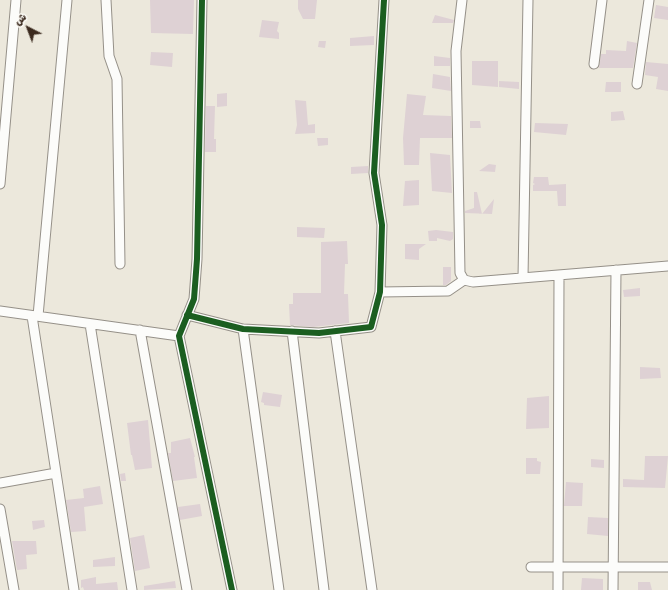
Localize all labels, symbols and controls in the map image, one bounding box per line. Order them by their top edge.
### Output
north arrow [8,8,48,48]
text: ش [11,10,29,28]

